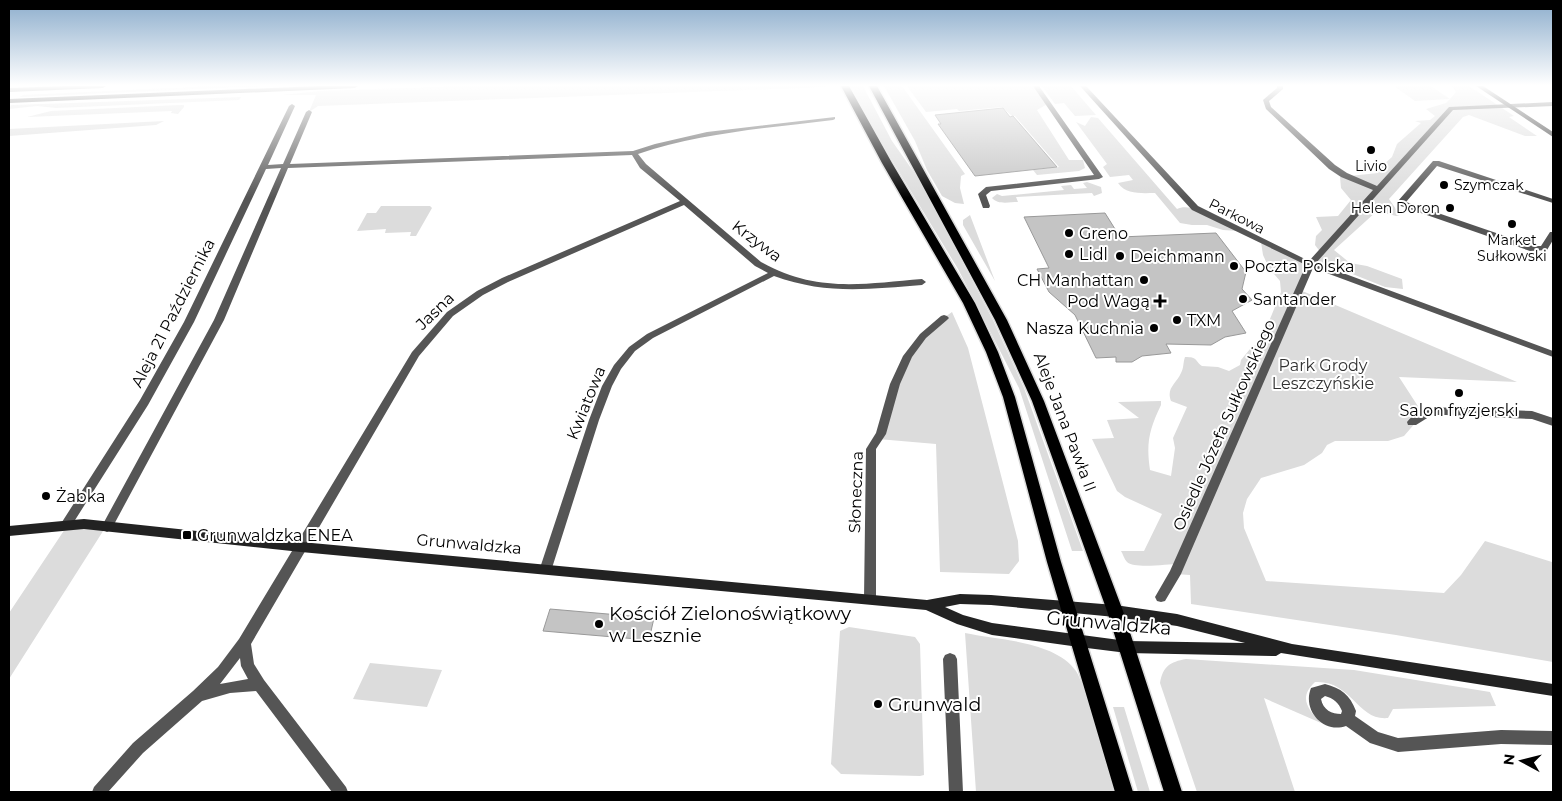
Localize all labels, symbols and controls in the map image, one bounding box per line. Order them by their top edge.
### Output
marker: Livio [1365,144,1377,156]
place label: Livio [1355,157,1387,175]
place label: Szymczak [1454,176,1524,194]
marker: Szymczak [1438,179,1450,191]
street label: Parkowa [1206,194,1268,238]
place label: Helen Doron [1351,199,1440,217]
marker: Helen Doron [1444,202,1456,214]
street label: Krzywa [728,216,786,266]
marker: Market Sułkowski [1506,218,1518,230]
place label: Greno [1079,224,1128,243]
marker: Greno [1063,227,1075,239]
place label: Market Sułkowski [1477,231,1547,265]
street label: Aleja 21 Października [127,235,219,391]
place label: Lidl [1079,245,1108,264]
place label: Deichmann [1130,247,1225,266]
marker: Lidl [1063,248,1075,260]
marker: Deichmann [1114,250,1126,262]
place label: Poczta Polska [1244,257,1354,276]
marker: Poczta Polska [1228,260,1240,272]
place label: CH Manhattan [1017,271,1134,290]
marker: CH Manhattan [1138,274,1150,286]
street label: Jasna [411,288,458,334]
place label: Santander [1253,290,1336,309]
place label: Pod Wagą [1067,292,1150,311]
marker: Santander [1237,293,1249,305]
marker: Pod Wagą [1154,295,1166,307]
place label: TXM [1187,311,1221,330]
marker: TXM [1171,314,1183,326]
street label: Osiedle Józefa Sułkowskiego [1169,316,1279,534]
place label: Nasza Kuchnia [1026,319,1144,338]
marker: Nasza Kuchnia [1148,322,1160,334]
street label: Aleje Jana Pawła II [1030,350,1100,494]
park label: Park Grody Leszczyńskie [1272,356,1374,393]
street label: Kwiatowa [563,363,609,443]
marker: Salon fryzjerski [1453,387,1465,399]
place label: Salon fryzjerski [1399,401,1519,420]
street label: Słoneczna [845,451,867,533]
place label: Żabka [56,487,106,506]
marker: Żabka [40,490,52,502]
place label: Grunwaldzka ENEA [197,526,353,545]
marker: Grunwaldzka ENEA [181,529,193,541]
street label: Grunwaldzka [416,530,522,558]
place label: Kościół Zielonoświątkowy w Lesznie [609,602,852,647]
street label: Grunwaldzka [1046,606,1172,640]
marker: Kościół Zielonoświątkowy w Lesznie [593,618,605,630]
place label: Grunwald [888,693,981,716]
marker: Grunwald [872,698,884,710]
north arrow [1497,736,1547,786]
text: N [1499,753,1519,766]

